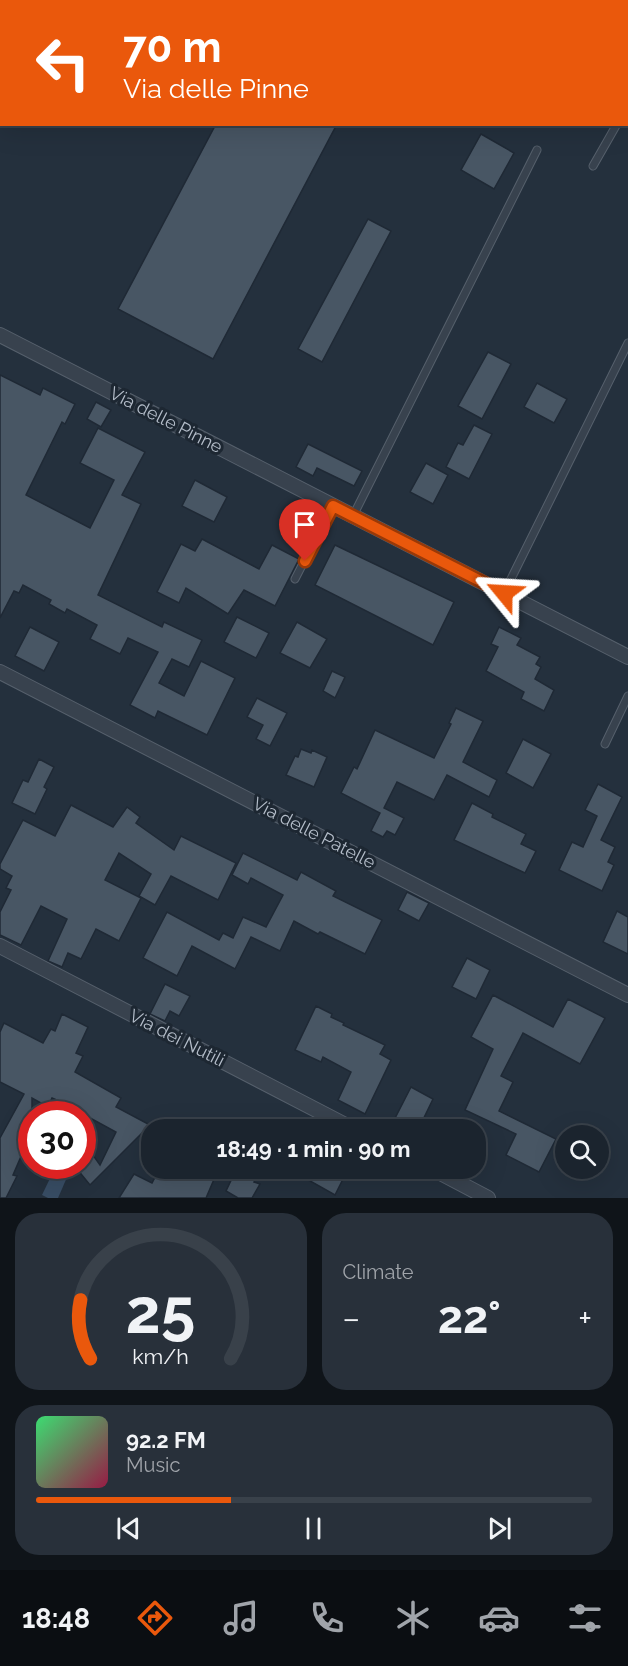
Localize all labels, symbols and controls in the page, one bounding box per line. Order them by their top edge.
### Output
text: 70 m [123,23,222,72]
icon: left [24,24,102,102]
text: Via delle Pinne [123,73,309,104]
street label: Via delle Pinne [106,382,227,457]
pin [279,499,330,561]
icon: arrive [288,508,321,541]
position arrow [472,561,536,625]
street label: Via delle Patelle [249,793,379,873]
street label: Via dei Nutili [126,1005,228,1071]
speed limit sign: 30 [18,1101,96,1179]
map controls [555,1125,609,1179]
button: search [555,1125,609,1179]
text: 18:49 · 1 min · 90 m [217,1136,410,1162]
text: Climate [343,1260,414,1284]
text: 25 [126,1274,196,1348]
text: 22° [438,1291,501,1344]
text: − [343,1299,360,1338]
text: + [578,1299,592,1338]
text: km/h [132,1344,189,1369]
text: 92.2 FM [126,1427,206,1453]
text: Music [126,1453,180,1477]
icon: previous [112,1512,145,1545]
icon: pause [297,1512,330,1545]
icon: next [483,1512,516,1545]
icon: directions [134,1597,176,1639]
icon: music [220,1597,262,1639]
icon: phone [306,1597,348,1639]
icon: climate [392,1597,434,1639]
icon: car [478,1597,520,1639]
icon: filters [564,1597,606,1639]
text: 18:48 [22,1603,90,1634]

